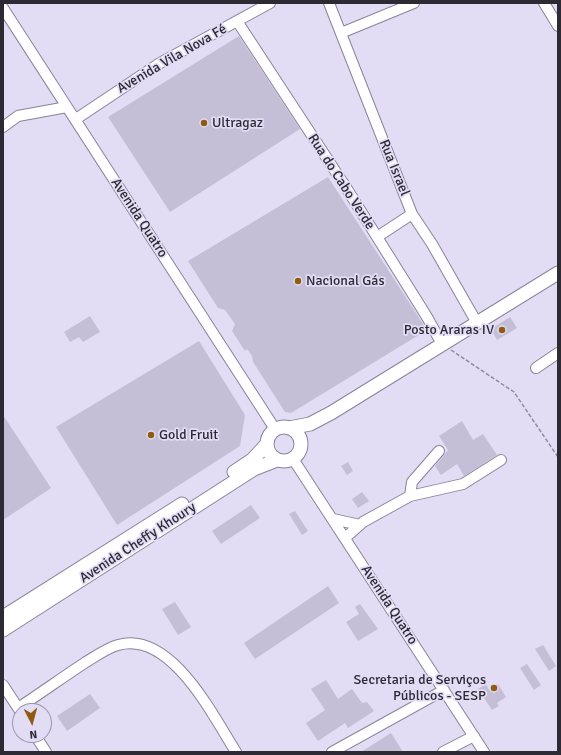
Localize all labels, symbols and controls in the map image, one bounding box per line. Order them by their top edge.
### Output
street label: Avenida Vila Nova Fé [114,21,230,97]
place label: Ultragaz [212,115,263,131]
marker: Ultragaz [199,118,209,128]
street label: Rua do Cabo Verde [304,131,378,233]
street label: Rua Israel [375,137,413,199]
street label: Avenida Quatro [107,175,171,261]
place label: Nacional Gás [306,273,385,289]
marker: Nacional Gás [293,276,303,286]
place label: Posto Araras IV [404,322,494,338]
marker: Posto Araras IV [497,325,507,335]
place label: Gold Fruit [159,427,218,443]
marker: Gold Fruit [146,430,156,440]
street label: Avenida Cheffy Khoury [77,499,199,587]
street label: Avenida Quatro [357,562,421,648]
place label: Secretaria de Serviços Públicos - SESP [354,672,486,704]
marker: Secretaria de Serviços Públicos - SESP [489,683,499,693]
north arrow [12,703,52,743]
text: N [29,728,38,741]

